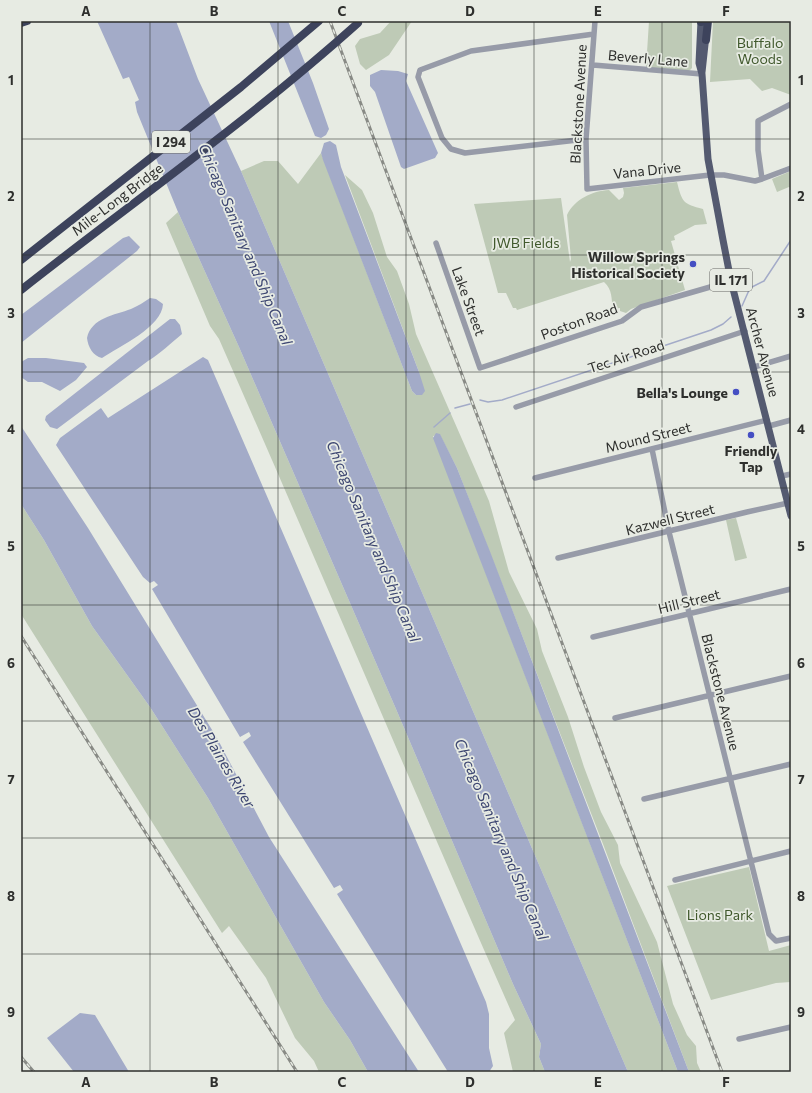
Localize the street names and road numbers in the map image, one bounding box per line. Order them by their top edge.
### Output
street label: Blackstone Avenue [566,44,590,164]
street label: Beverly Lane [607,46,689,70]
road number: I 294 [152,131,190,153]
street label: Vana Drive [612,158,682,182]
street label: Mile-Long Bridge [68,159,166,239]
street label: Lake Street [449,264,489,338]
road number: IL 171 [710,269,752,291]
street label: Poston Road [538,299,620,343]
street label: Archer Avenue [743,305,783,399]
street label: Tec Air Road [586,336,666,376]
street label: Mound Street [603,418,693,456]
street label: Kazwell Street [624,500,717,538]
street label: Hill Street [656,585,722,617]
street label: Blackstone Avenue [698,632,744,752]

